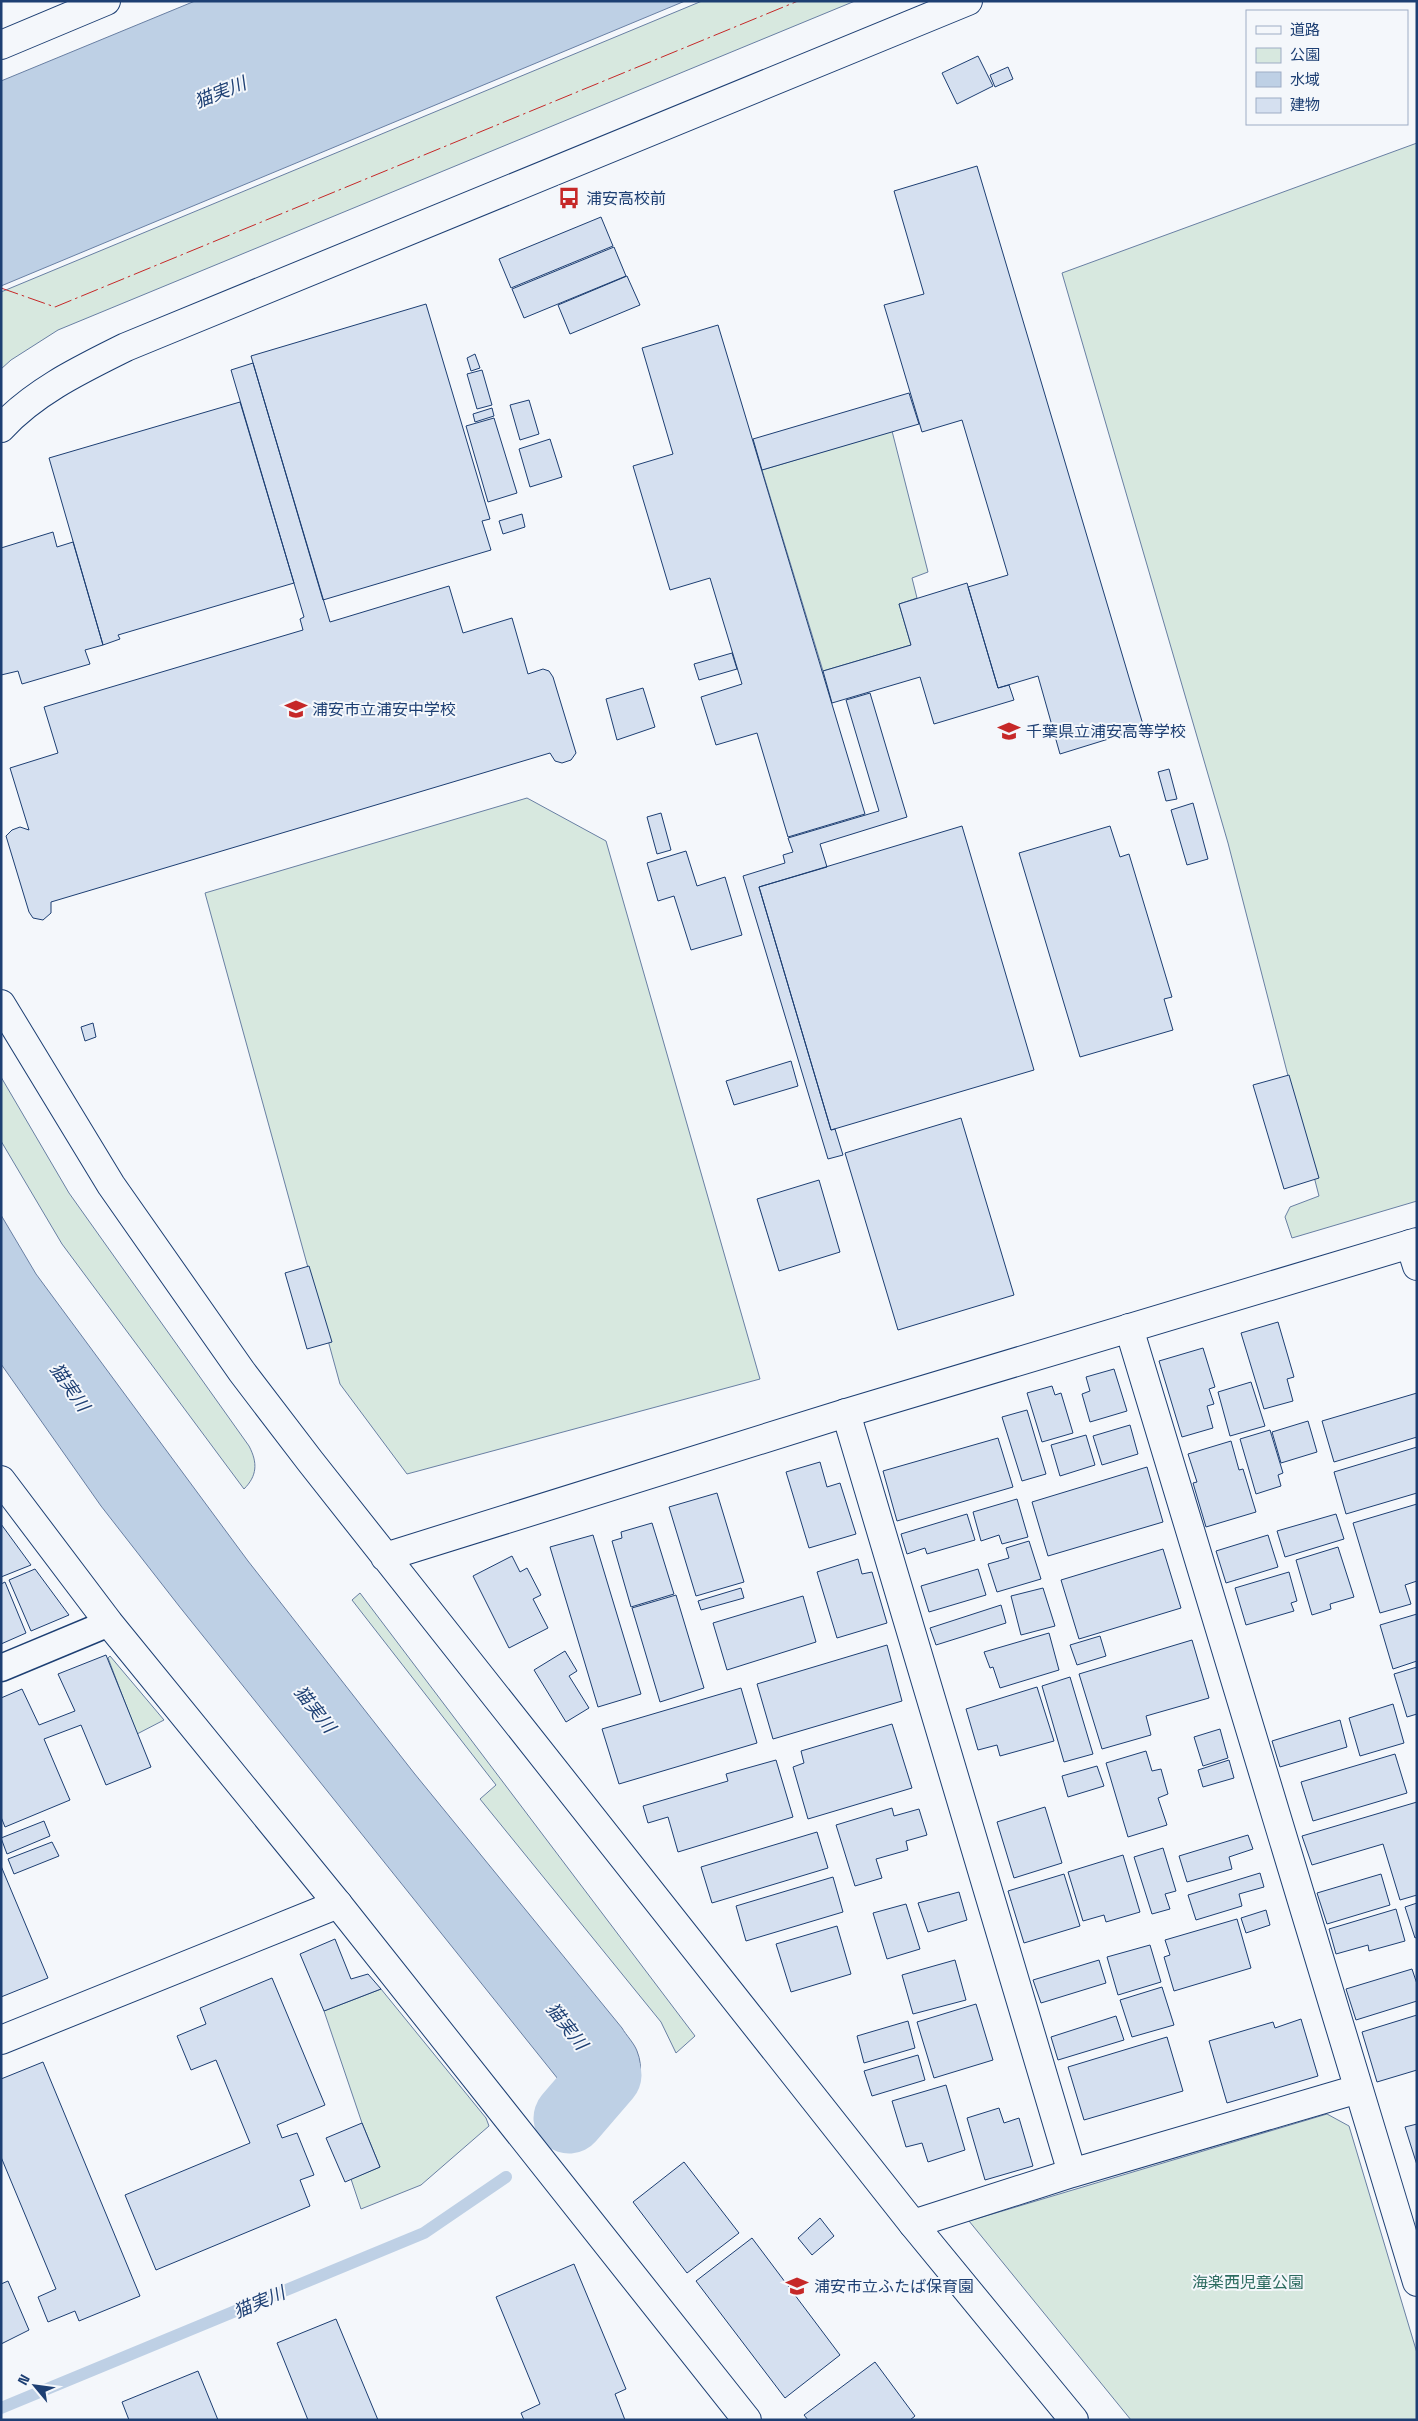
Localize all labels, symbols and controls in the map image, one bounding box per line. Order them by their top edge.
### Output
legend [1246,10,1408,125]
text: 道路 [1290,20,1320,39]
text: 公園 [1290,45,1320,64]
water label: 猫実川 [191,70,251,113]
text: 水域 [1290,70,1320,89]
text: 建物 [1290,95,1320,114]
bus stop icon: 浦安高校前 [556,185,582,211]
place label: 浦安高校前 [586,188,666,209]
school or university icon: 浦安市立浦安中学校 [283,696,309,722]
place label: 浦安市立浦安中学校 [312,699,456,720]
school or university icon: 千葉県立浦安高等学校 [996,718,1022,744]
place label: 千葉県立浦安高等学校 [1026,721,1186,742]
water label: 猫実川 [45,1358,96,1417]
water label: 猫実川 [289,1681,342,1739]
water label: 猫実川 [541,1998,594,2056]
park label: 海楽西児童公園 [1192,2272,1304,2293]
school or university icon: 浦安市立ふたば保育園 [784,2273,810,2299]
place label: 浦安市立ふたば保育園 [814,2276,974,2297]
water label: 猫実川 [230,2280,290,2323]
north arrow [10,2361,60,2411]
text: N [13,2371,34,2388]

